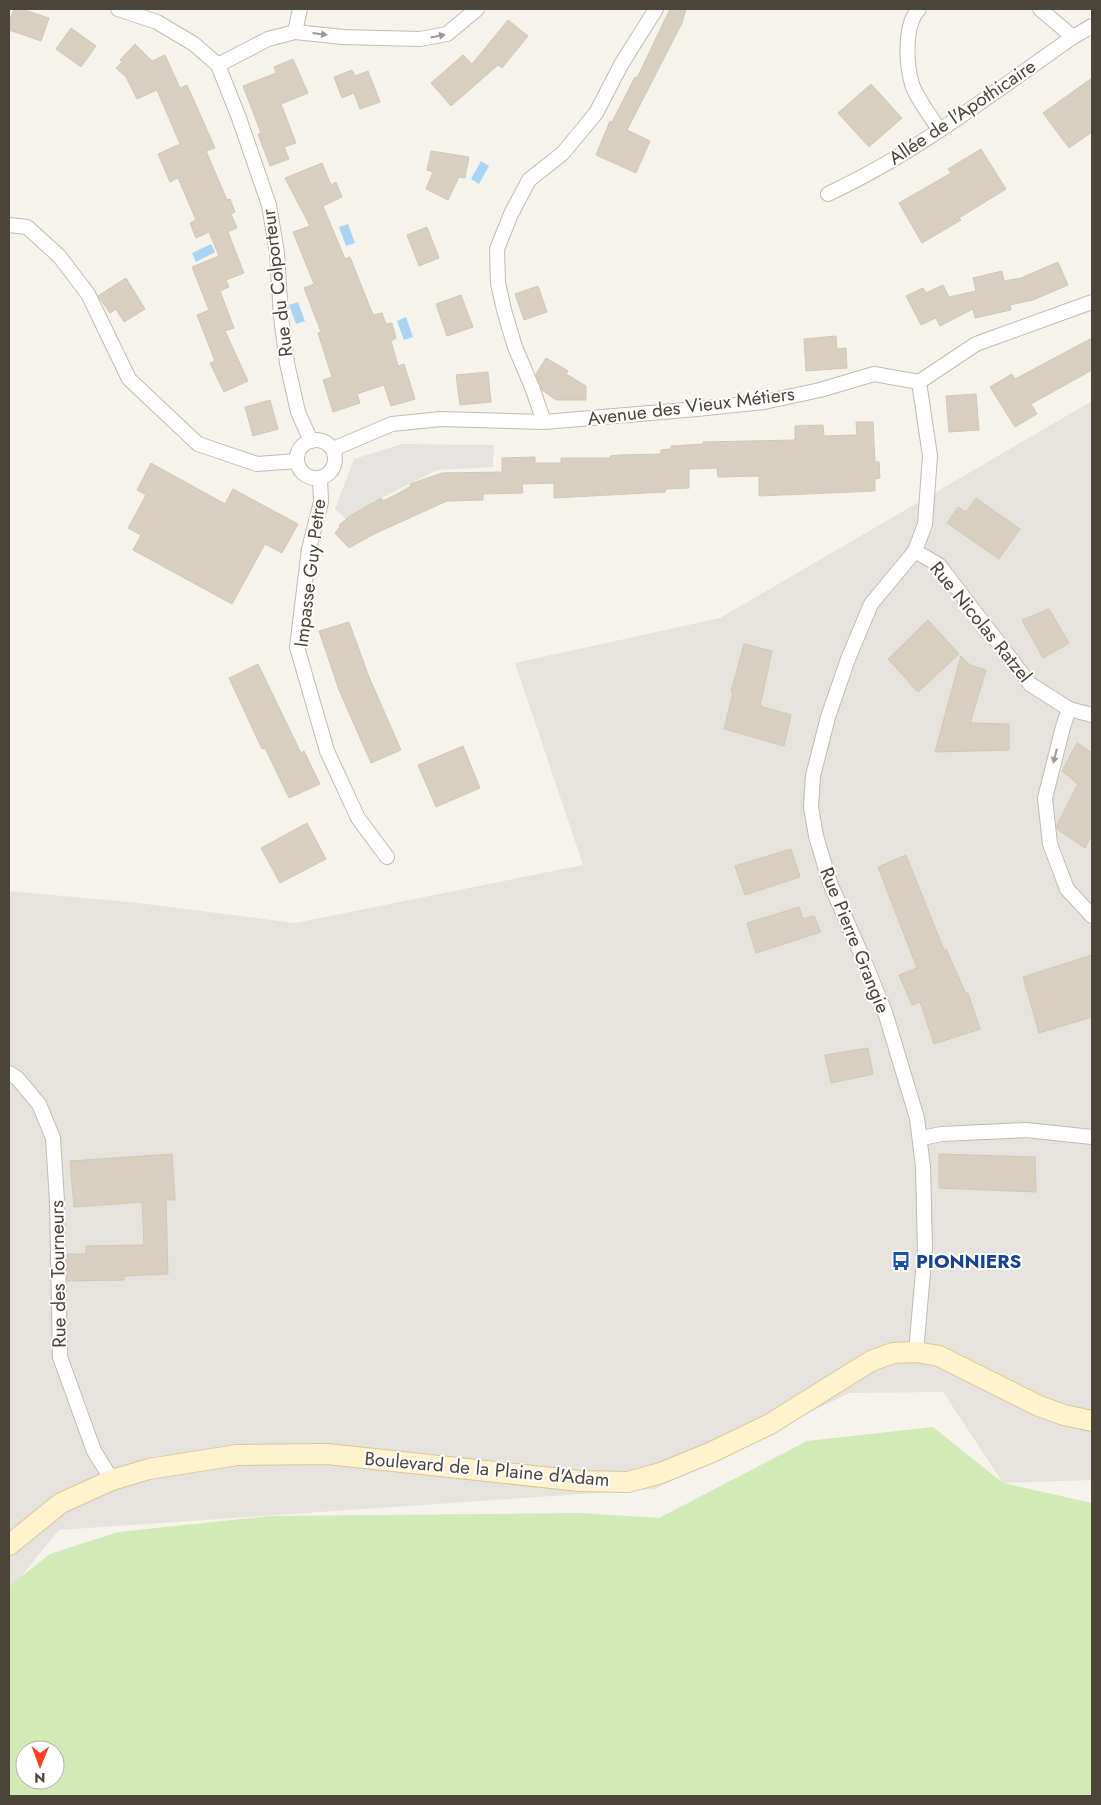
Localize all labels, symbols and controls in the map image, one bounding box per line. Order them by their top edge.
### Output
one-way arrow [312,30,328,38]
one-way arrow [431,31,447,39]
street label: Allée de l'Apothicaire [883,53,1041,171]
street label: Rue du Colporteur [254,207,299,359]
street label: Avenue des Vieux Métiers [586,380,796,432]
street label: Impasse Guy Petre [288,497,333,649]
street label: Rue Nicolas Ratzel [924,556,1038,688]
one-way arrow [1051,749,1059,764]
street label: Rue Pierre Grangie [813,863,897,1017]
street label: Rue des Tourneurs [43,1200,73,1348]
place label: PIONNIERS [916,1248,1022,1275]
bus stop icon: PIONNIERS [890,1250,912,1272]
street label: Boulevard de la Plaine d'Adam [363,1445,611,1493]
north arrow [15,1740,65,1790]
text: N [34,1768,46,1788]

